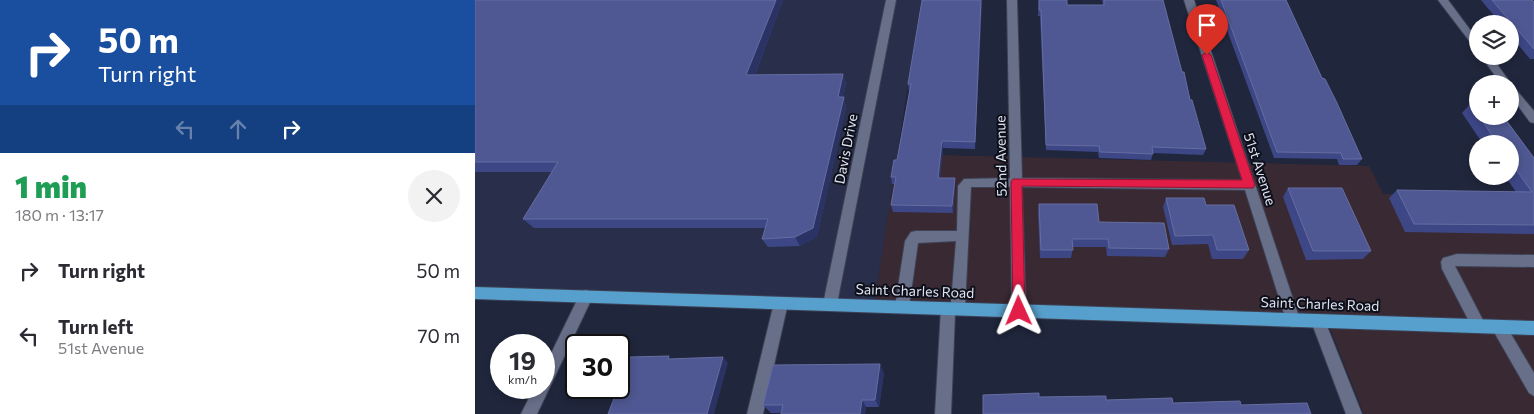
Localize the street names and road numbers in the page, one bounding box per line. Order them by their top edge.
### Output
street label: Davis Drive [830,112,861,185]
street label: 52nd Avenue [991,115,1010,197]
street label: 51st Avenue [1241,130,1280,207]
street label: Saint Charles Road [855,280,975,301]
street label: Saint Charles Road [1260,293,1380,314]

